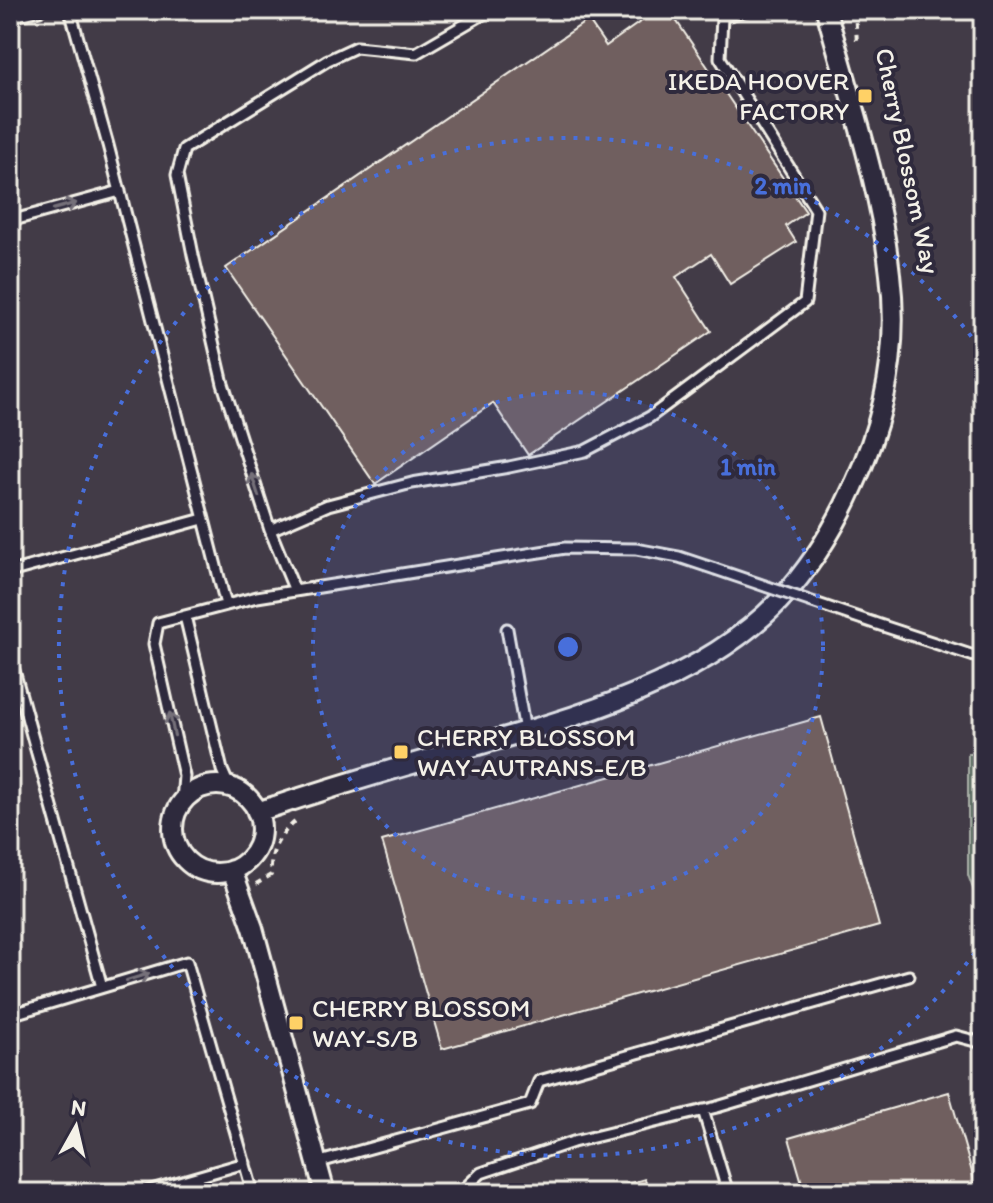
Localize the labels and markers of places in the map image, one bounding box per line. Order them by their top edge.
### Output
place label: IKEDA HOOVER FACTORY [668,65,849,127]
marker: IKEDA HOOVER FACTORY [856,87,874,105]
centre of rings [554,633,582,661]
place label: CHERRY BLOSSOM WAY-AUTRANS-E/B [417,721,647,783]
marker: CHERRY BLOSSOM WAY-AUTRANS-E/B [392,743,410,761]
place label: CHERRY BLOSSOM WAY-S/B [312,992,531,1054]
marker: CHERRY BLOSSOM WAY-S/B [287,1014,305,1032]

